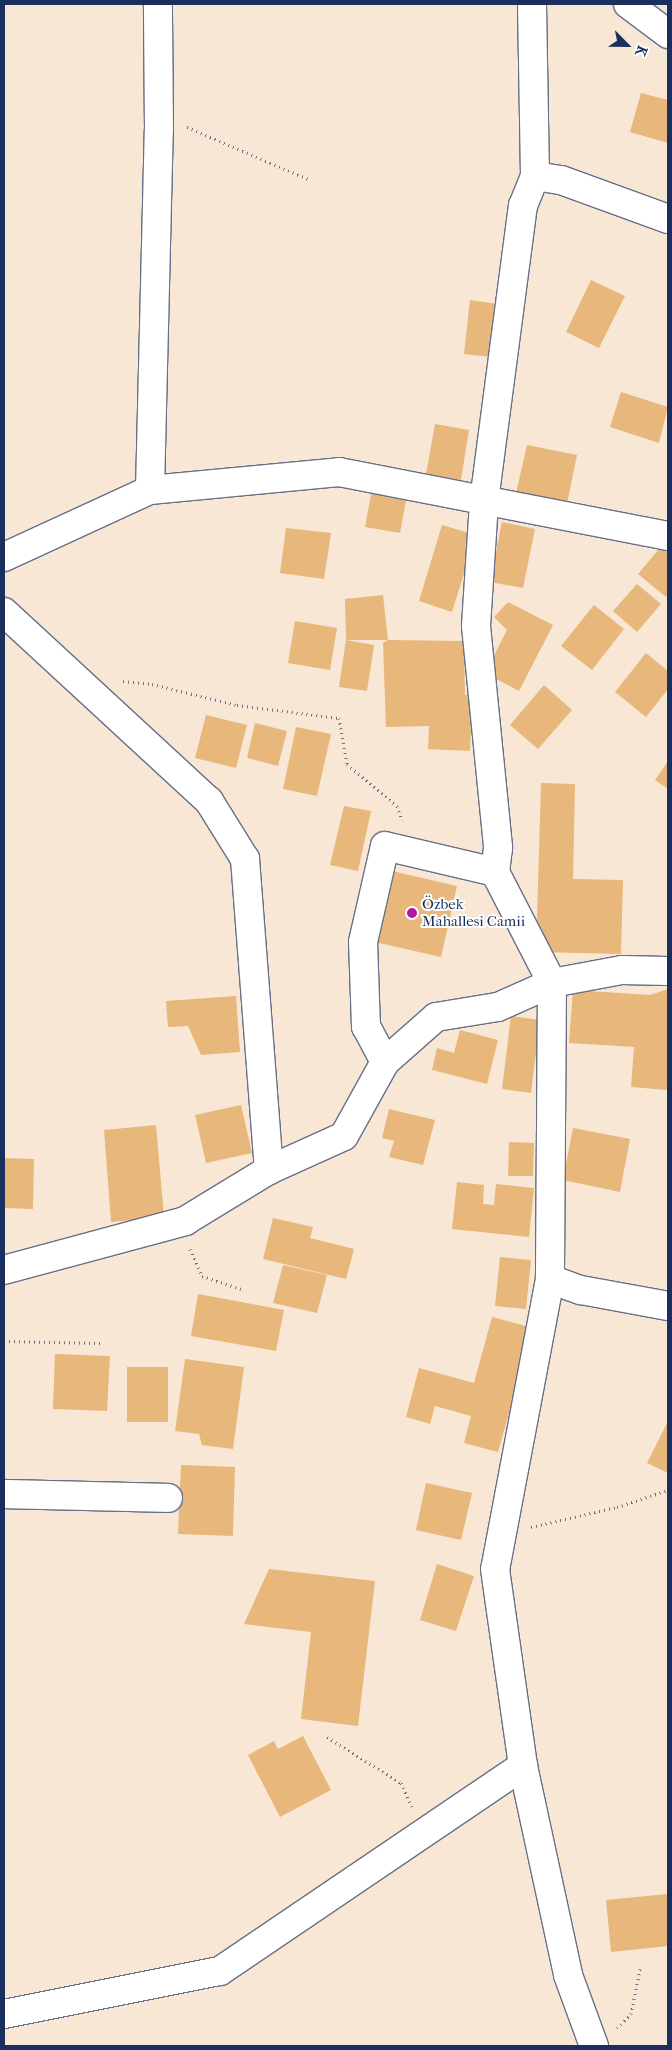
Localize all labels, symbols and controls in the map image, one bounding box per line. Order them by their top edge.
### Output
north arrow [602,20,652,70]
text: K [631,43,651,59]
place label: Özbek Mahallesi Camii [422,895,525,930]
marker: Özbek Mahallesi Camii [406,907,418,919]

